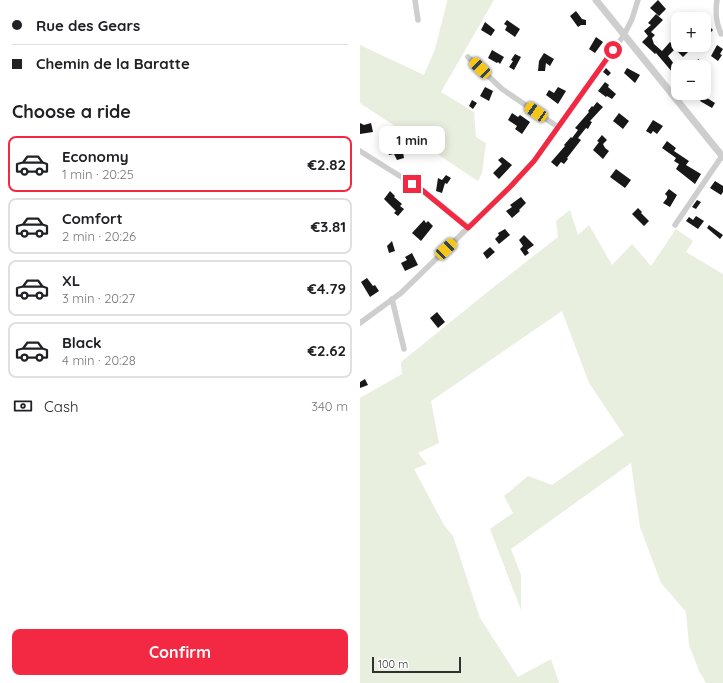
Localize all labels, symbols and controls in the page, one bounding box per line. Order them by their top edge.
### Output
map controls [671,12,711,100]
button: + [671,12,711,52]
text: Rue des Gears [36,16,140,35]
route start [604,41,622,59]
text: Chemin de la Baratte [36,54,190,73]
car [467,55,493,81]
button: − [671,60,711,100]
text: Choose a ride [12,100,131,123]
car [523,100,549,124]
callout: 1 min [379,126,445,154]
text: 1 min [396,132,428,148]
icon: car [14,146,50,182]
text: Economy [62,147,129,166]
text: €2.82 [308,155,346,174]
text: 1 min · 20:25 [62,166,134,182]
route end [403,175,421,193]
icon: car [14,208,50,244]
text: Comfort [62,209,123,228]
text: €3.81 [311,217,346,236]
text: 2 min · 20:26 [62,228,136,244]
car [433,236,459,262]
icon: car [14,270,50,306]
text: XL [62,271,80,290]
text: €4.79 [307,279,346,298]
text: 3 min · 20:27 [62,290,135,306]
icon: car [14,332,50,368]
text: Black [62,333,102,352]
text: €2.62 [307,341,346,360]
text: 4 min · 20:28 [62,352,136,368]
icon: cash [12,395,34,417]
text: Cash [44,397,78,416]
text: 340 m [311,398,348,414]
button: Confirm [12,629,348,675]
scale bar [372,655,461,674]
text: 100 m [378,657,408,671]

